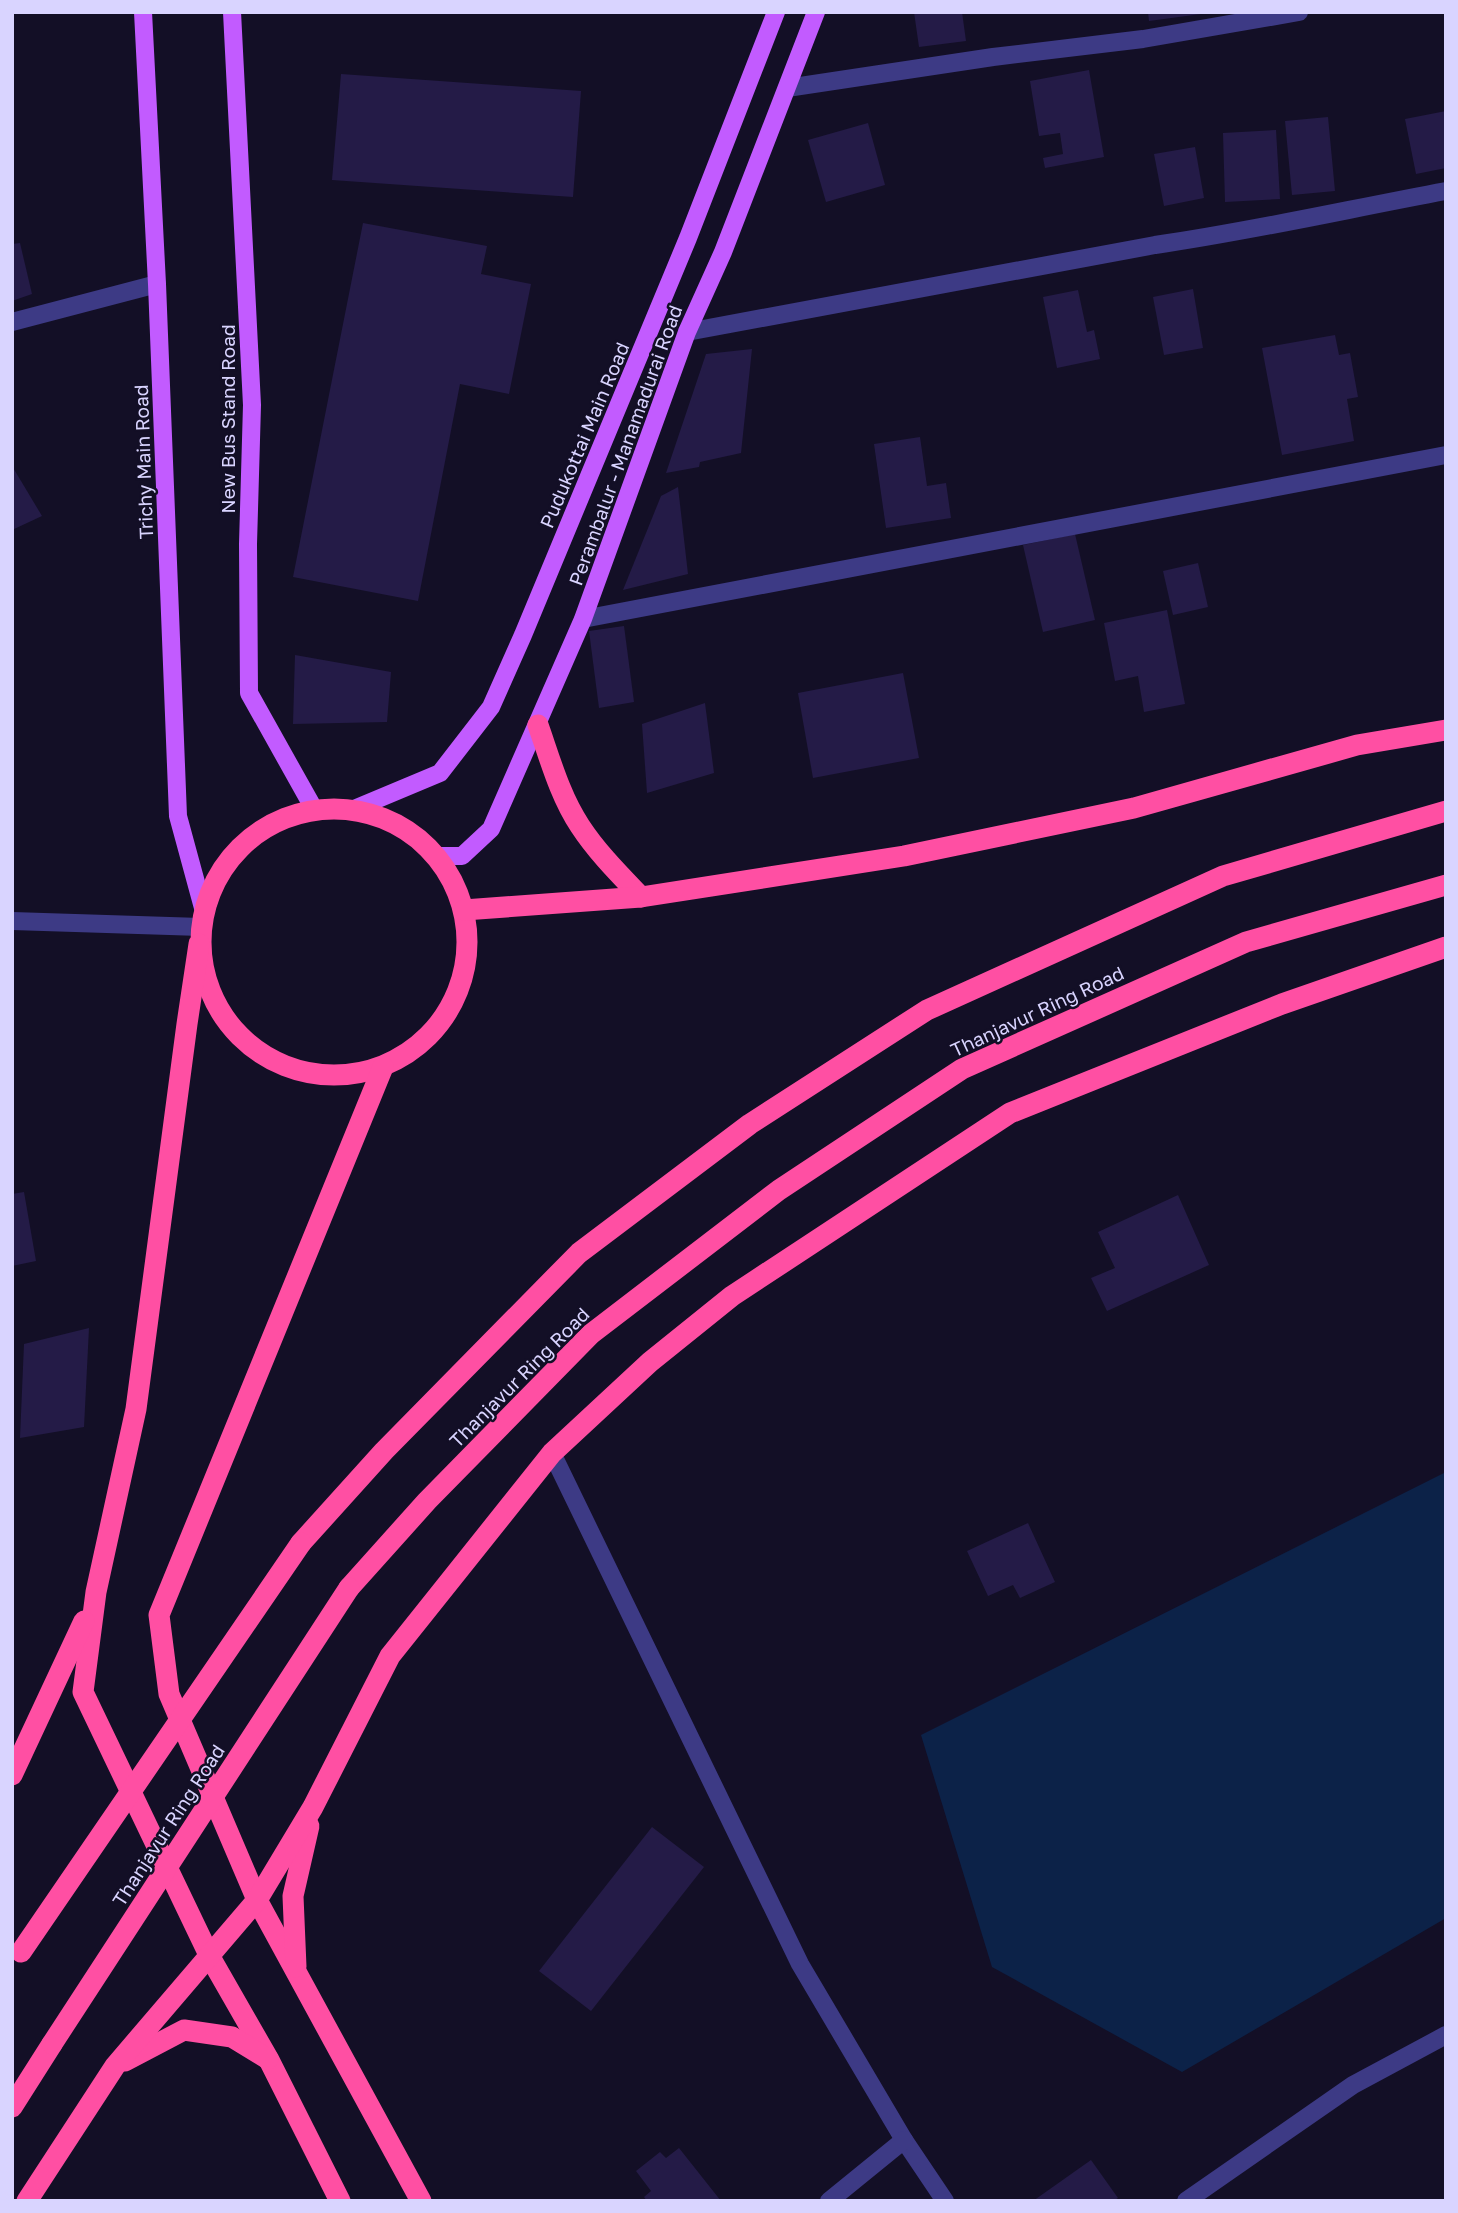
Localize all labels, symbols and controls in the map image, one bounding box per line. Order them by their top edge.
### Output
street label: Perambalur - Manamadurai Road [563,302,687,588]
street label: New Bus Stand Road [216,324,239,514]
street label: Pudukottai Main Road [534,339,634,531]
street label: Trichy Main Road [129,384,157,540]
street label: Thanjavur Ring Road [947,961,1127,1061]
street label: Thanjavur Ring Road [444,1302,594,1452]
street label: Thanjavur Ring Road [107,1740,229,1910]

